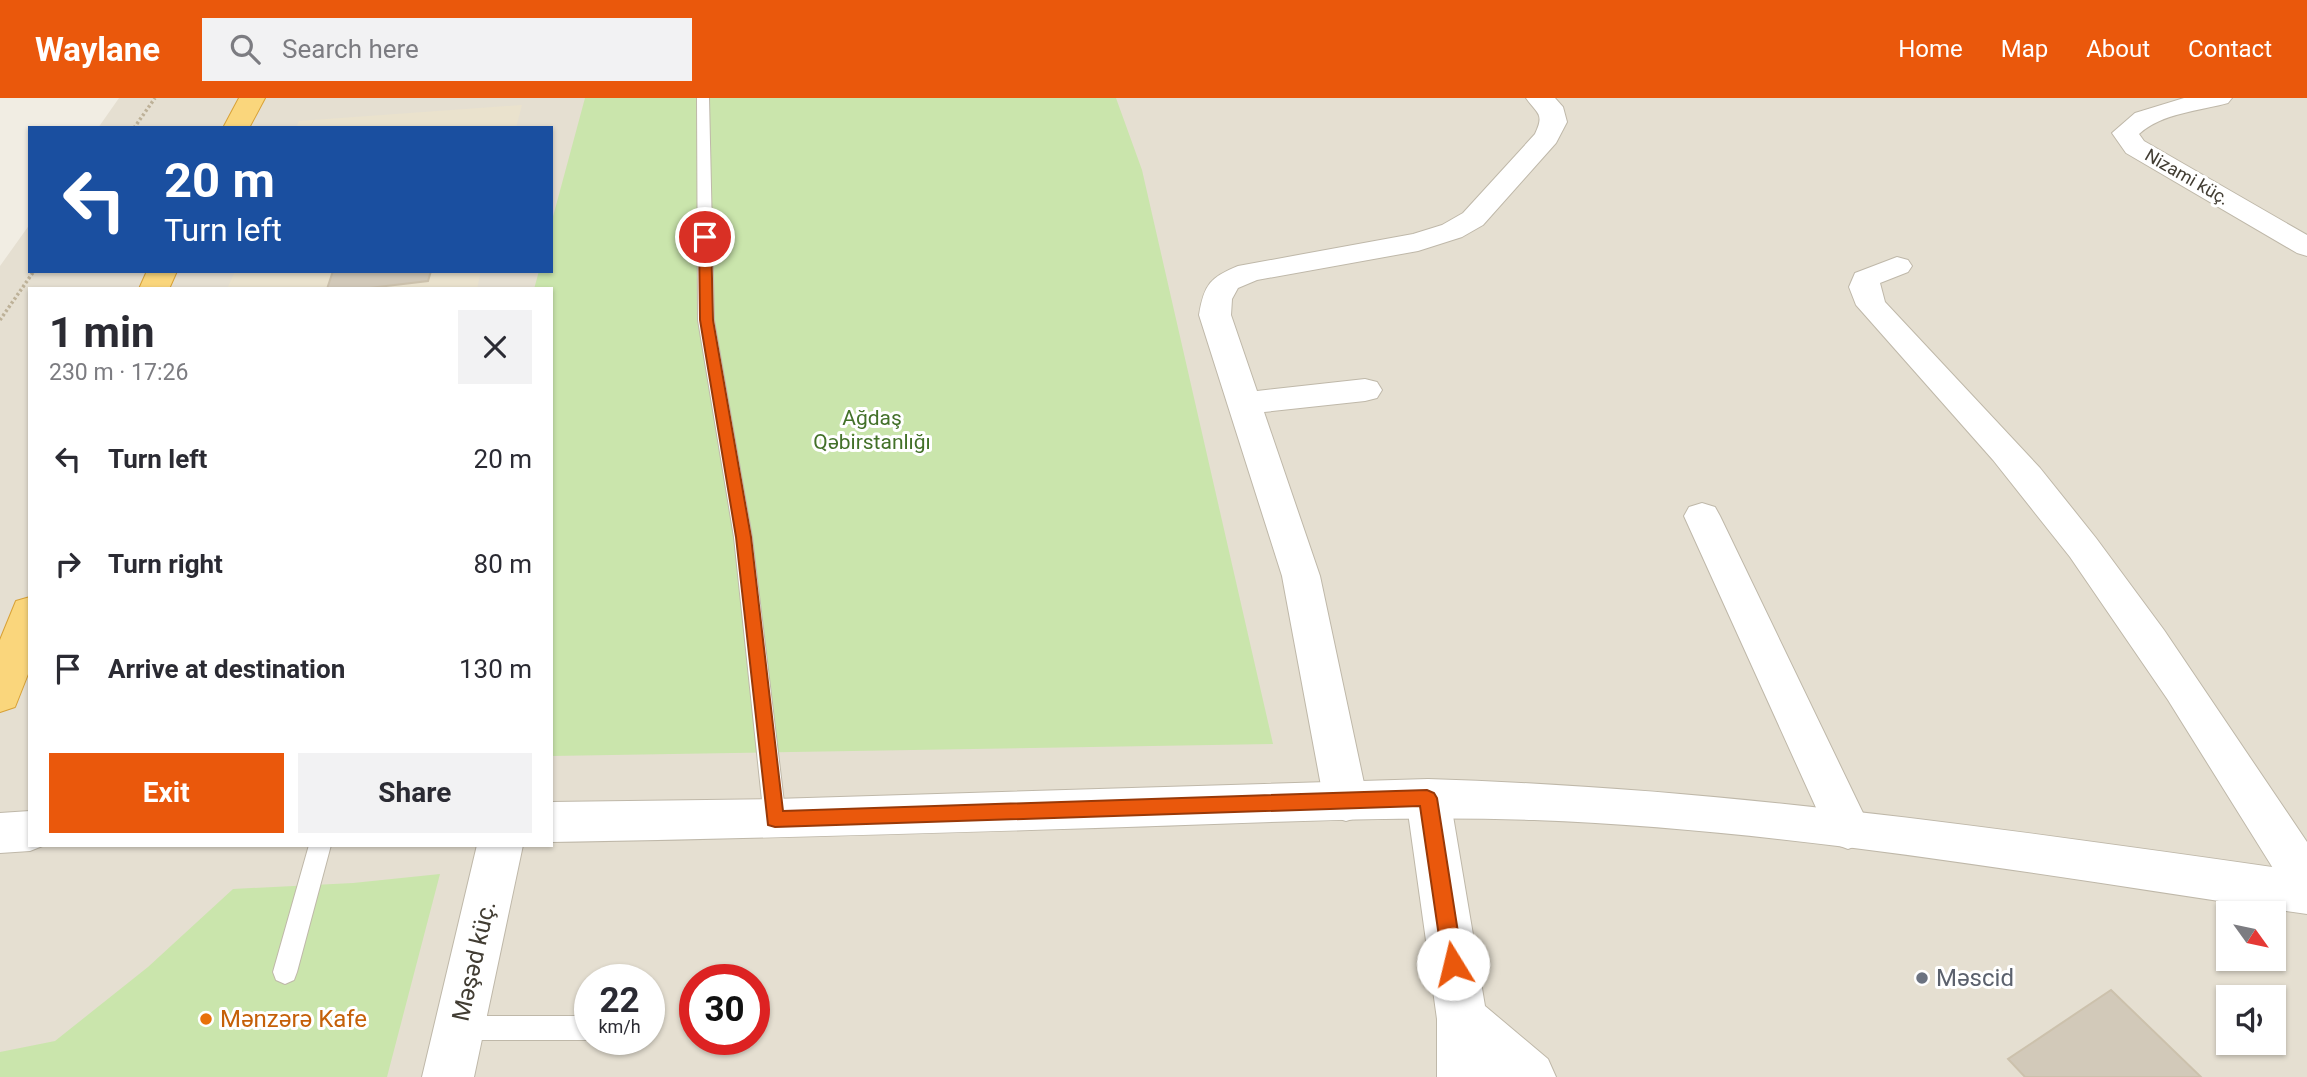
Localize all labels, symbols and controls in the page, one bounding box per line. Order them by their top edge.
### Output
search box [202,18,692,81]
text: Waylane [35,30,160,69]
icon: search [226,30,264,68]
text: Search here [282,34,419,64]
text: Home [1898,35,1963,63]
text: Map [2001,35,2048,63]
text: About [2086,35,2150,63]
text: Contact [2188,35,2272,63]
street label: Nizami küç. [2141,144,2233,209]
text: 20 m [164,152,275,209]
icon: left [49,154,140,245]
pin [675,207,735,267]
text: Turn left [164,211,282,249]
icon: arrive [686,218,724,256]
text: 1 min [49,308,155,357]
button: close [458,310,532,384]
text: 230 m · 17:26 [49,359,188,386]
park label: Ağdaş Qəbirstanlığı [813,406,931,454]
icon: left [49,440,87,478]
text: Turn left [108,444,207,474]
text: 20 m [474,444,532,474]
icon: right [49,545,87,583]
text: Turn right [108,549,223,579]
text: 80 m [474,549,532,579]
icon: arrive [49,650,87,688]
text: Arrive at destination [108,654,345,684]
text: 130 m [459,654,532,684]
button: Exit [49,753,284,833]
button: Share [298,753,532,833]
street label: Məşəd küç. [447,898,501,1024]
north arrow [2216,901,2286,971]
map controls [2216,901,2286,1055]
position arrow [1416,927,1490,1001]
speed limit sign: 30 [679,964,770,1055]
place label: Məscid [1936,964,2014,992]
marker: Məscid [1914,970,1930,986]
text: 22 [599,980,640,1021]
button: sound [2216,985,2286,1055]
place label: Mənzərə Kafe [220,1005,367,1033]
marker: Mənzərə Kafe [198,1011,214,1027]
text: km/h [598,1016,641,1037]

